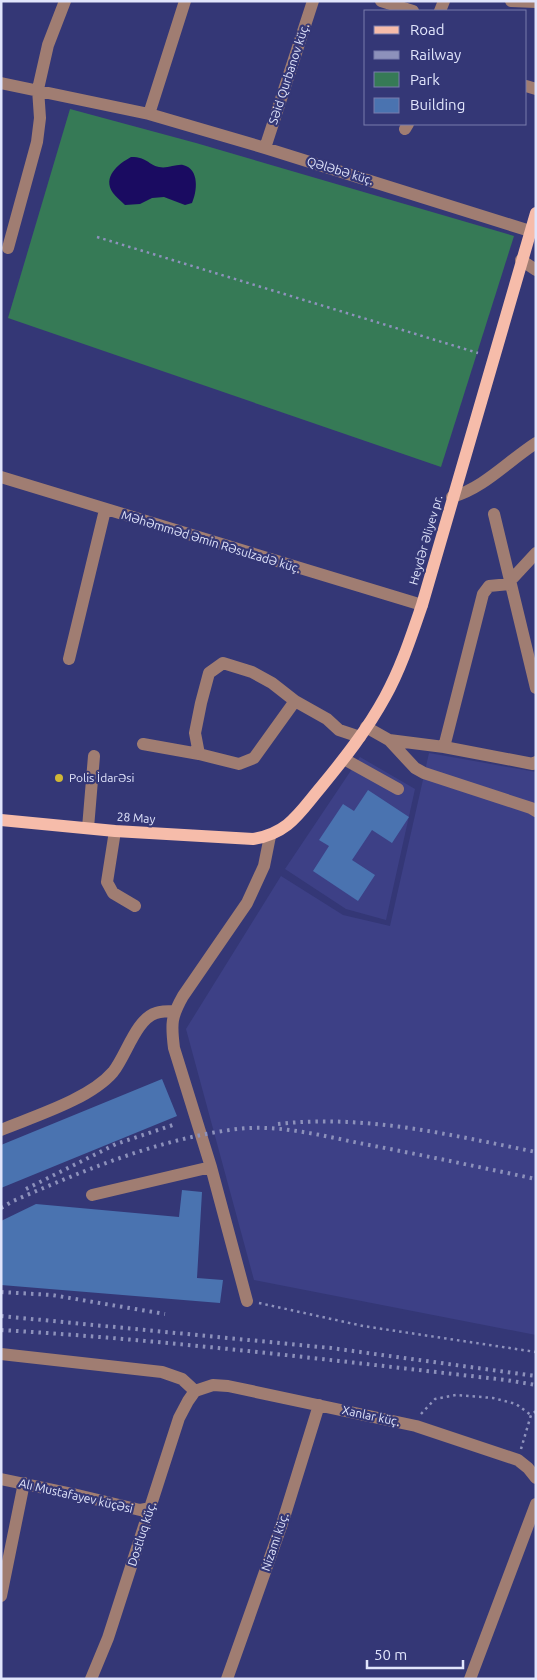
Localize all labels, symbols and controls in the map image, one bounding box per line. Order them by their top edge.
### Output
legend [364,10,527,125]
text: Road [410,21,445,38]
street label: Səid Qurbanov küç. [266,22,311,126]
text: Railway [410,46,461,63]
text: Park [410,71,440,88]
text: Building [410,96,465,113]
street label: Qələbə küç. [305,154,375,187]
street label: Heydər Əliyev pr. [406,493,445,586]
street label: Məhəmməd Əmin Rəsulzadə küç. [120,508,302,575]
place label: Polis İdarəsi [69,771,134,784]
marker: Polis İdarəsi [53,772,65,784]
street label: 28 May [116,810,156,825]
street label: Xanlar küç. [341,1403,401,1428]
street label: Alı Mustafayev küçəsi [18,1476,134,1515]
street label: Dostluq küç. [125,1500,158,1568]
street label: Nizami küç. [258,1511,291,1573]
scale bar [367,1638,463,1670]
text: 50 m [374,1646,407,1663]

